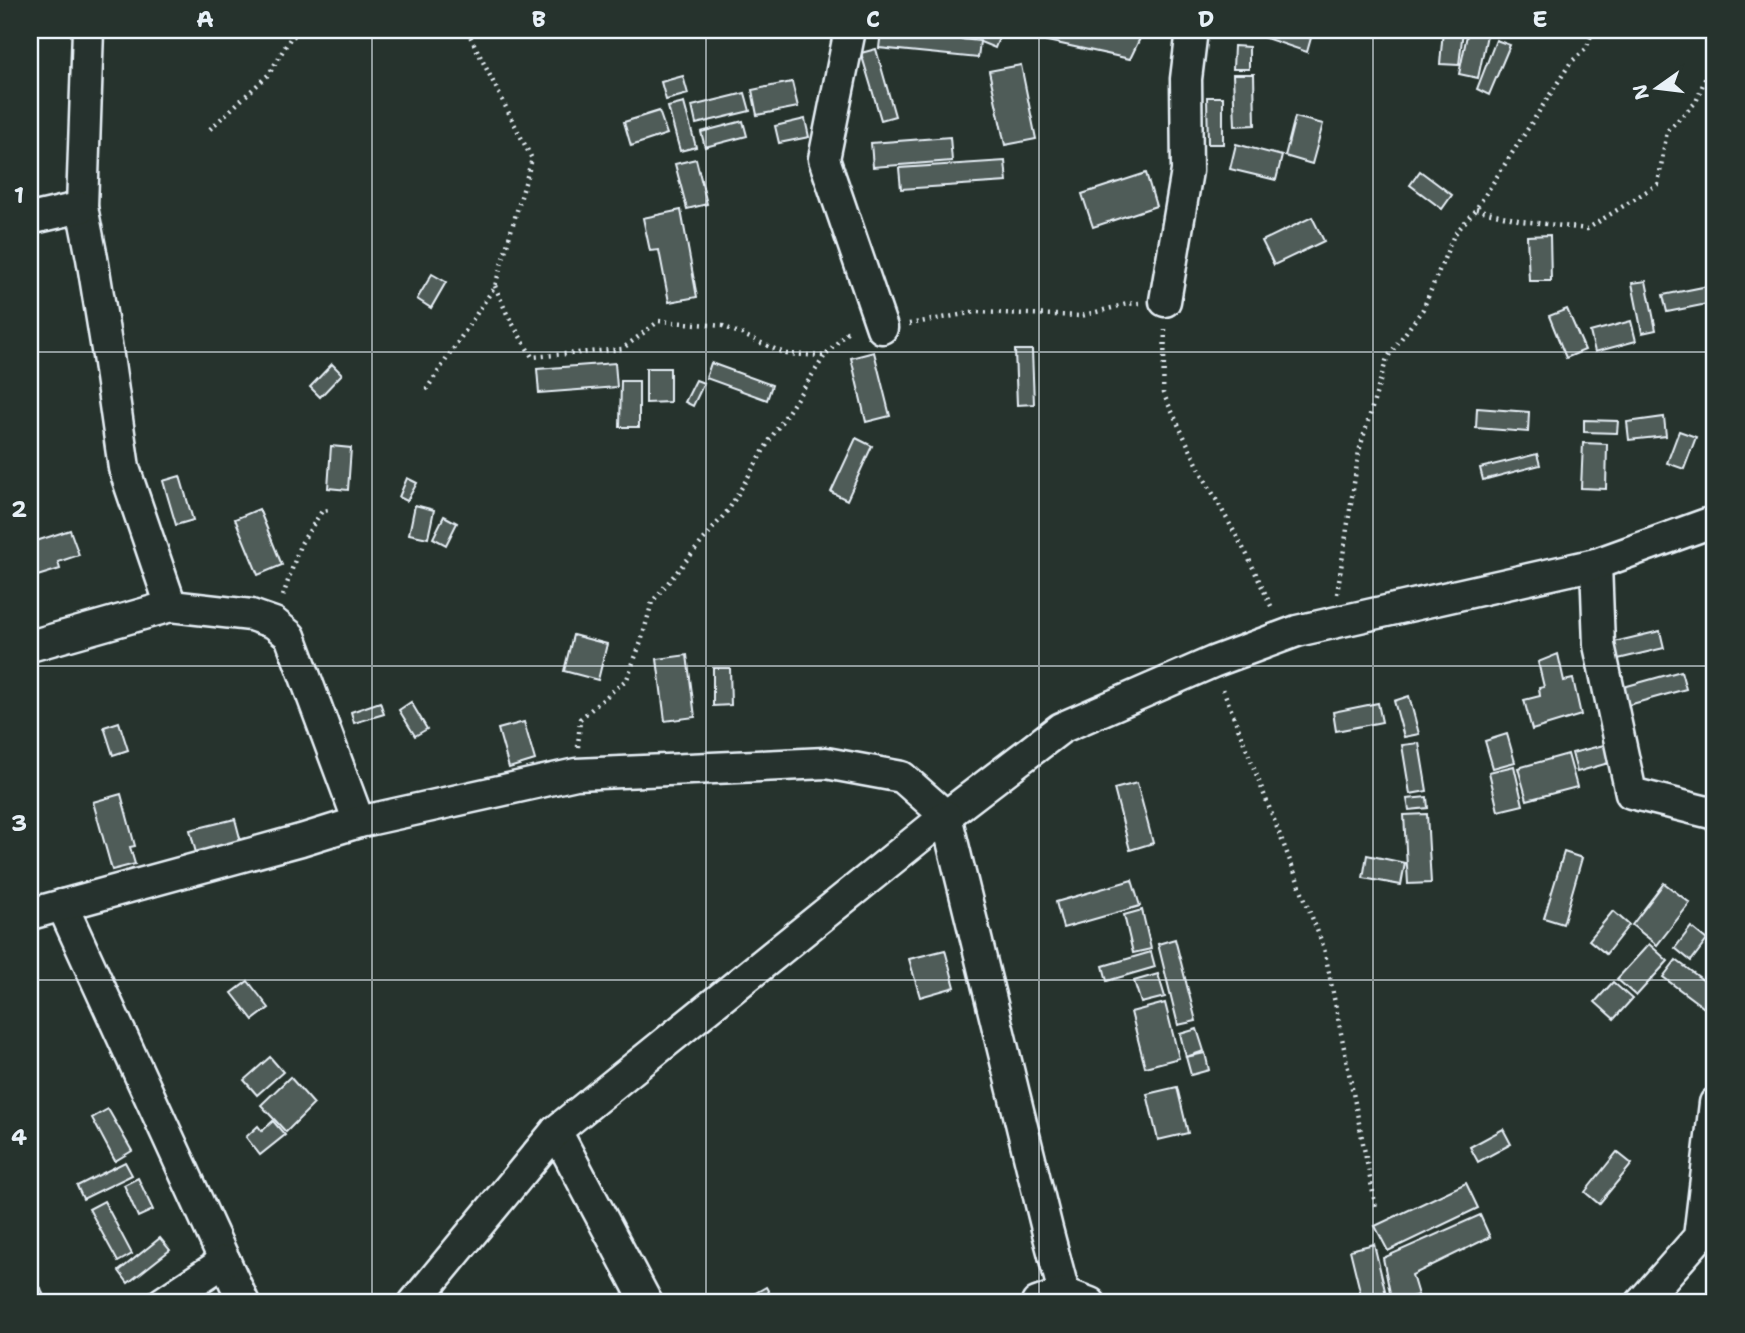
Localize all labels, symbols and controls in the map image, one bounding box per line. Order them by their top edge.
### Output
text: A [196,4,214,34]
text: B [532,4,546,34]
text: C [866,4,880,34]
text: D [1198,4,1214,34]
text: E [1532,4,1548,34]
north arrow [1622,52,1692,122]
text: N [1627,82,1655,102]
text: 1 [14,180,24,210]
text: 2 [11,494,27,524]
text: 3 [11,808,27,838]
text: 4 [11,1122,27,1152]

